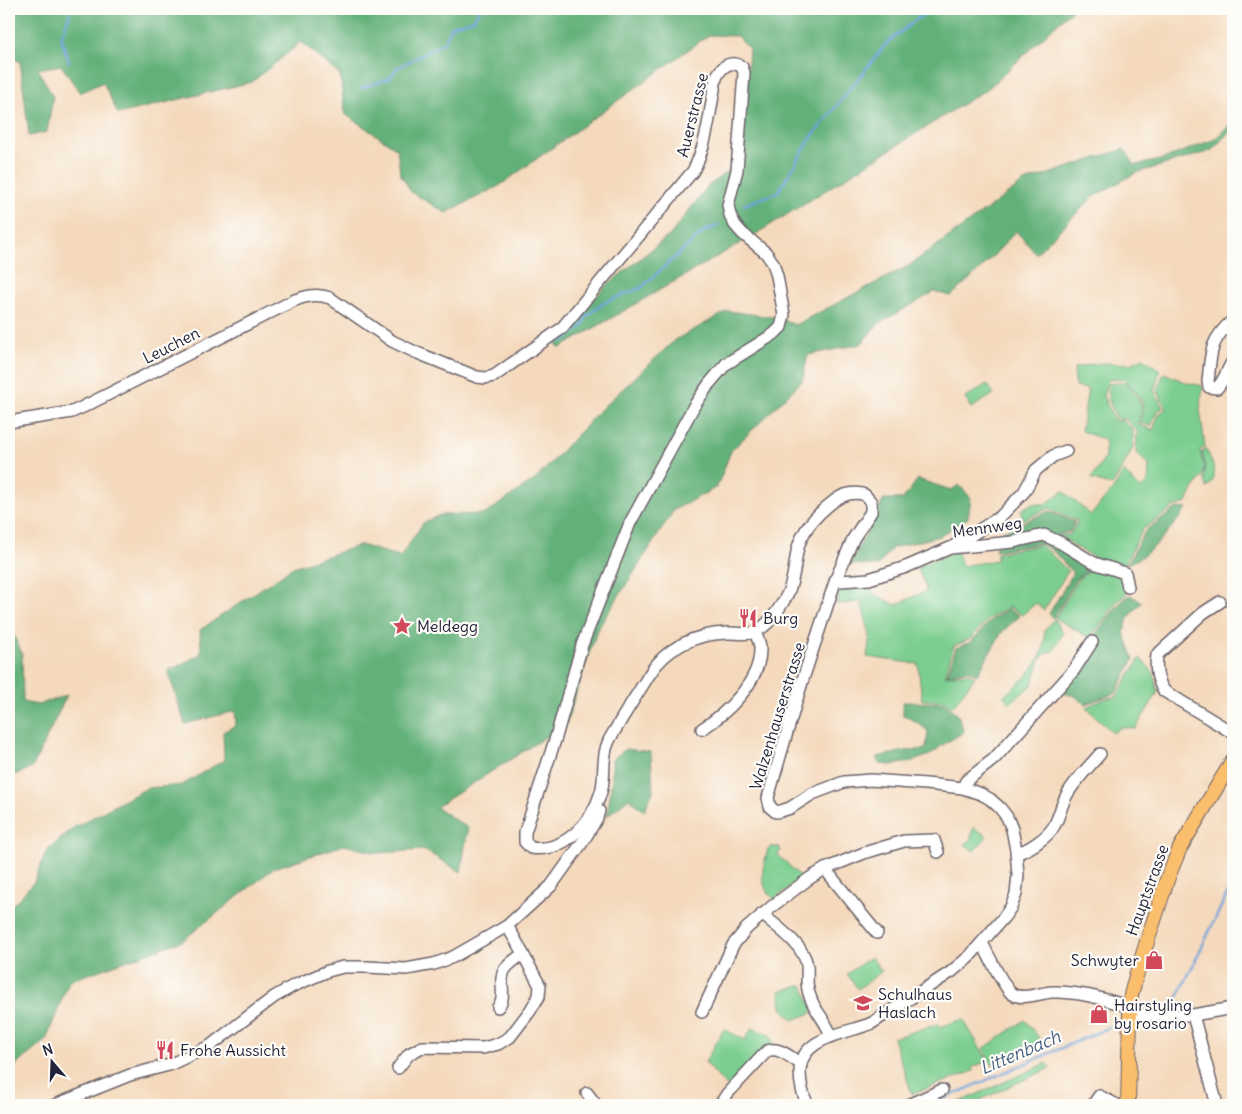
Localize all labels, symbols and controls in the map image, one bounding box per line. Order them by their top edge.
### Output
street label: Auerstrasse [672,71,712,159]
street label: Leuchen [139,322,203,368]
street label: Mennweg [951,512,1023,542]
restaurant icon: Burg [737,607,759,629]
place label: Burg [763,608,798,628]
place icon: Meldegg [391,615,413,637]
place label: Meldegg [417,616,478,636]
street label: Walzenhauserstrasse [745,640,809,792]
street label: Hauptstrasse [1121,842,1173,938]
shop icon: Schwyter [1143,949,1165,971]
place label: Schwyter [1071,950,1139,970]
place label: Schulhaus Haslach [878,984,952,1022]
school or university icon: Schulhaus Haslach [852,992,874,1014]
place label: Hairstyling by rosario [1114,995,1192,1033]
shop icon: Hairstyling by rosario [1088,1003,1110,1025]
water label: Littenbach [976,1024,1064,1079]
north arrow [28,1036,78,1086]
restaurant icon: Frohe Aussicht [154,1039,176,1061]
text: N [40,1040,55,1060]
place label: Frohe Aussicht [180,1040,286,1060]

